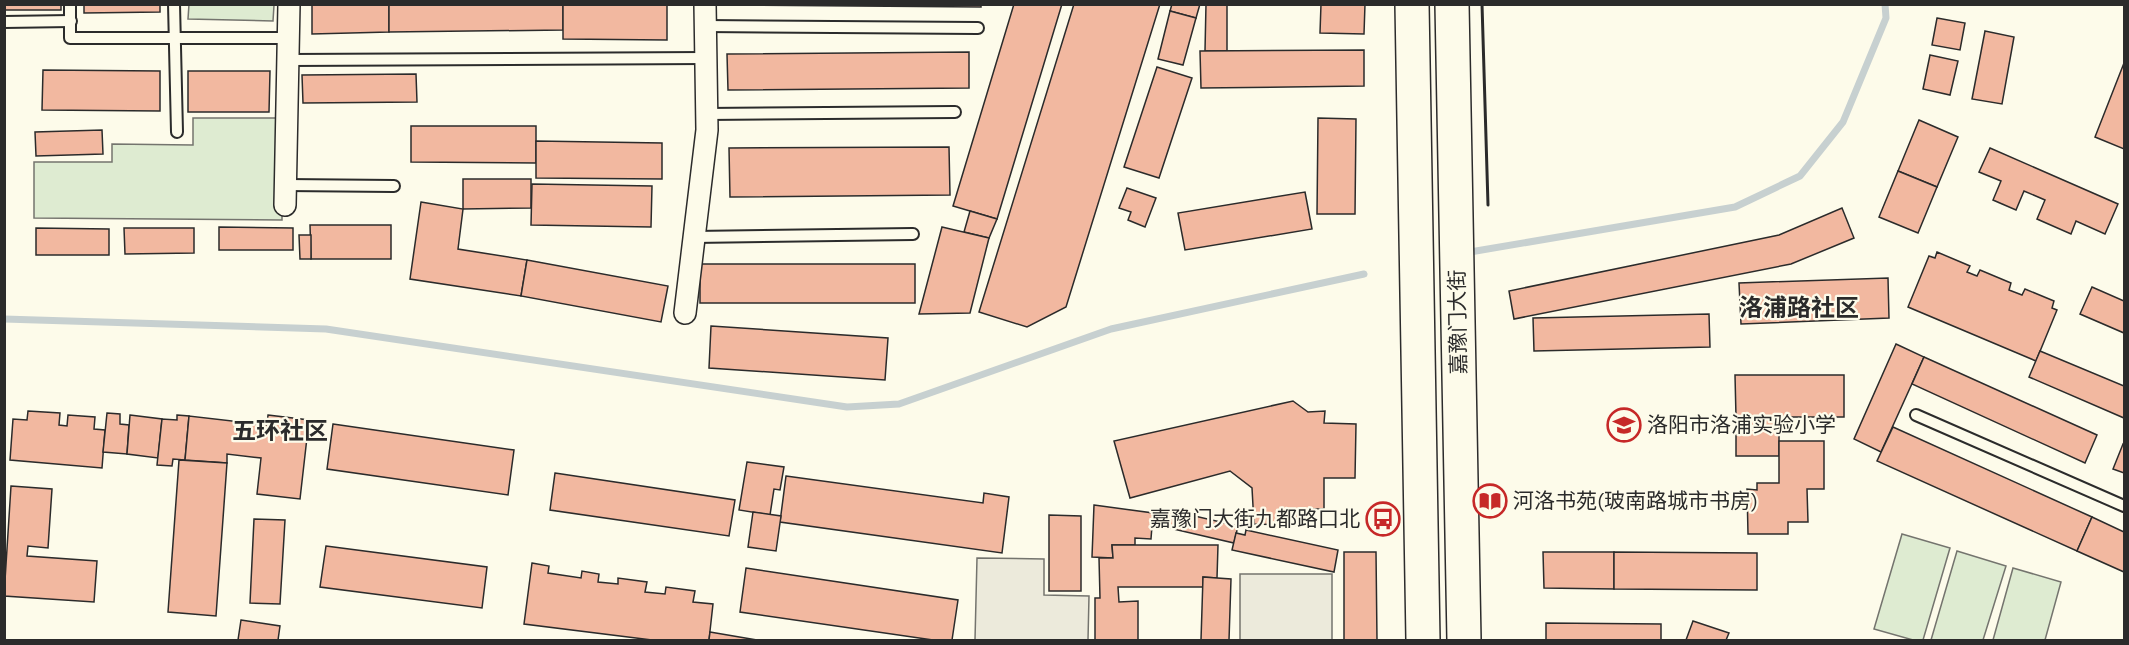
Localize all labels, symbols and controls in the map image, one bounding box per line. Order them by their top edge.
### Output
street label: 嘉豫门大街 [1442,269,1472,375]
district label: 洛浦路社区 [1739,291,1859,323]
school or university icon: 洛阳市洛浦实验小学 [1606,407,1642,443]
place label: 洛阳市洛浦实验小学 [1647,410,1836,438]
district label: 五环社区 [232,414,328,446]
library icon: 河洛书苑(玻南路城市书房) [1472,483,1508,519]
place label: 河洛书苑(玻南路城市书房) [1513,486,1758,514]
bus stop icon: 嘉豫门大街九都路口北 [1365,501,1401,537]
place label: 嘉豫门大街九都路口北 [1150,504,1360,532]

